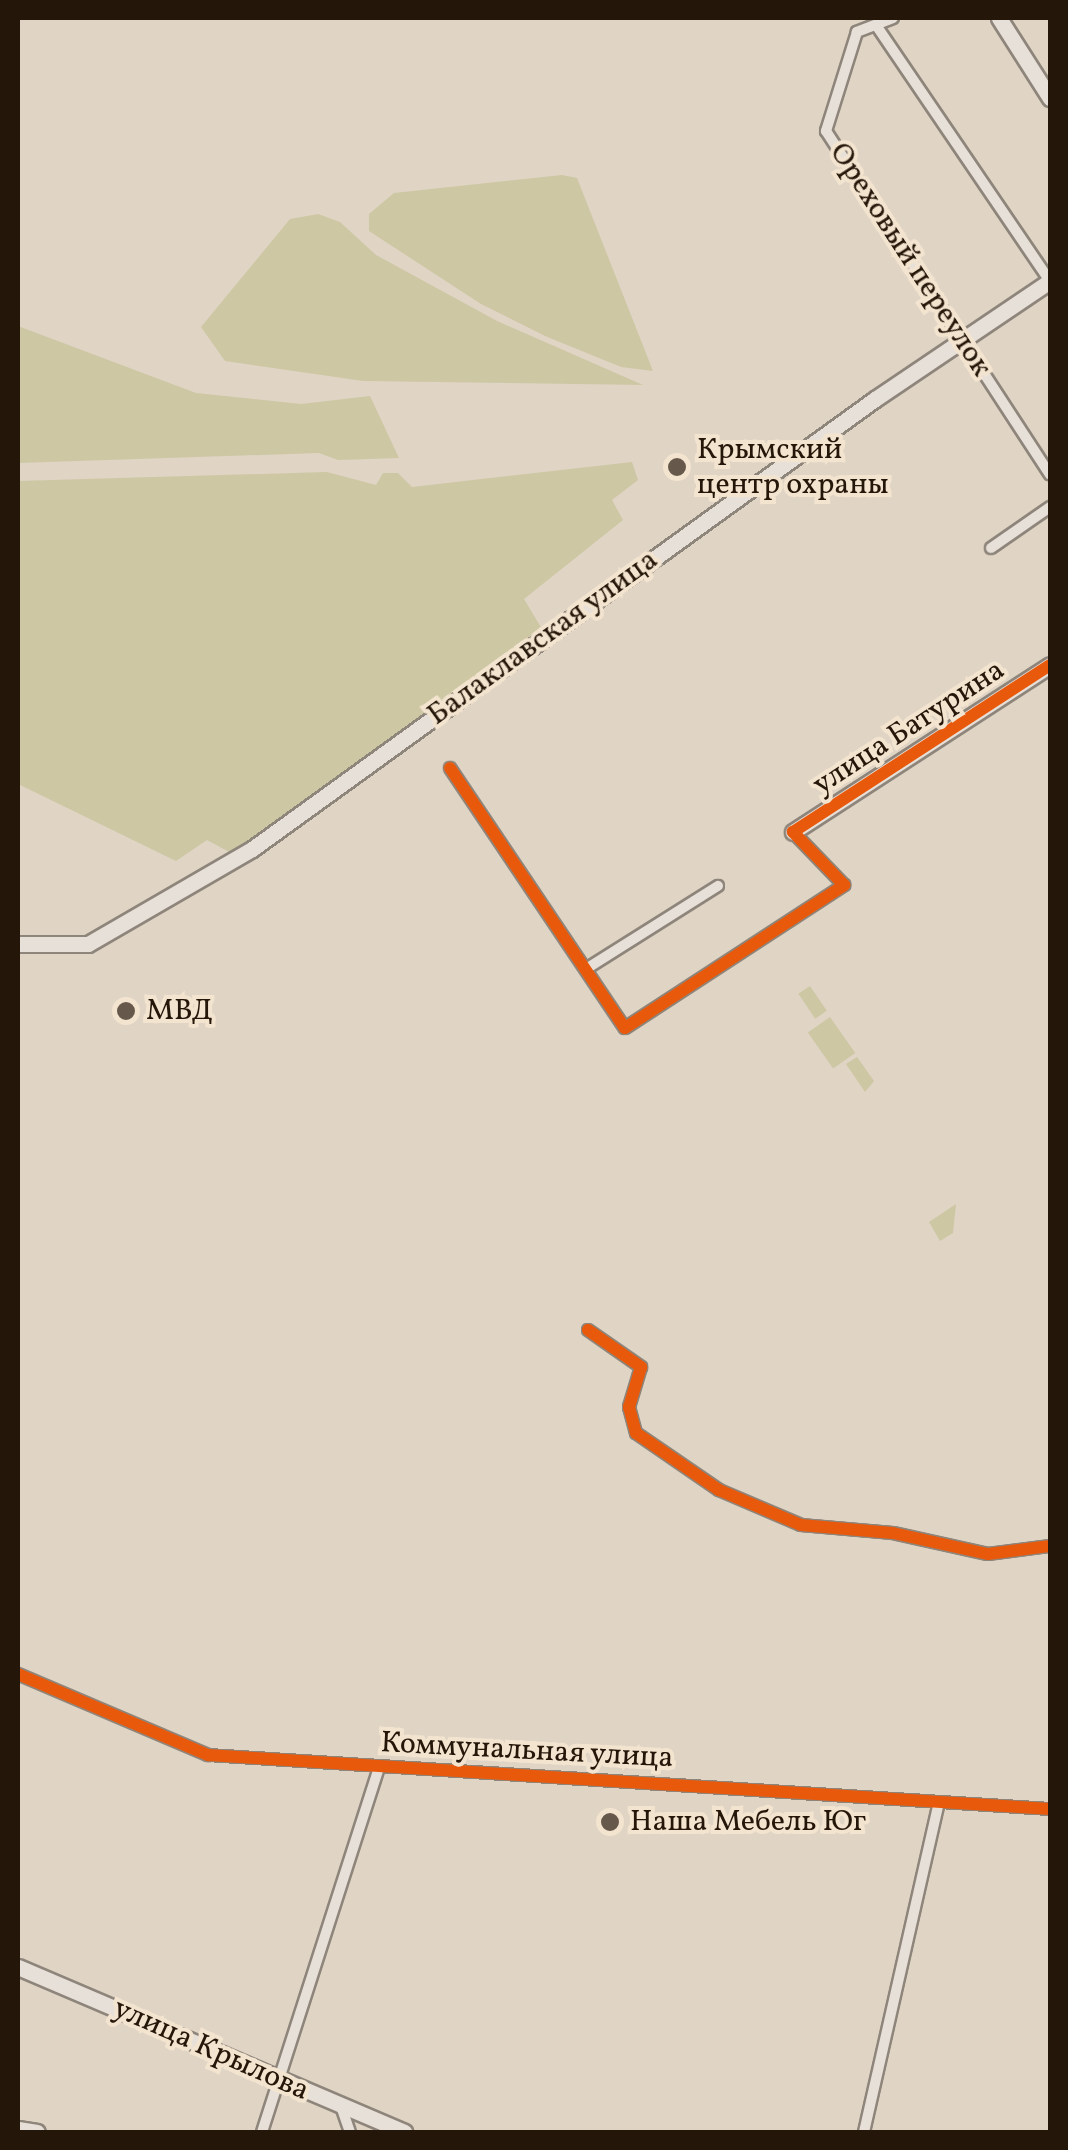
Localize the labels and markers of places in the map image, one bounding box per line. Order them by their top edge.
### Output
place label: Крымский центр охраны [697,432,889,502]
marker: Крымский центр охраны [666,456,688,478]
place label: МВД [146,993,213,1029]
marker: МВД [115,1000,137,1022]
place label: Наша Мебель Юг [630,1804,866,1840]
marker: Наша Мебель Юг [599,1811,621,1833]

